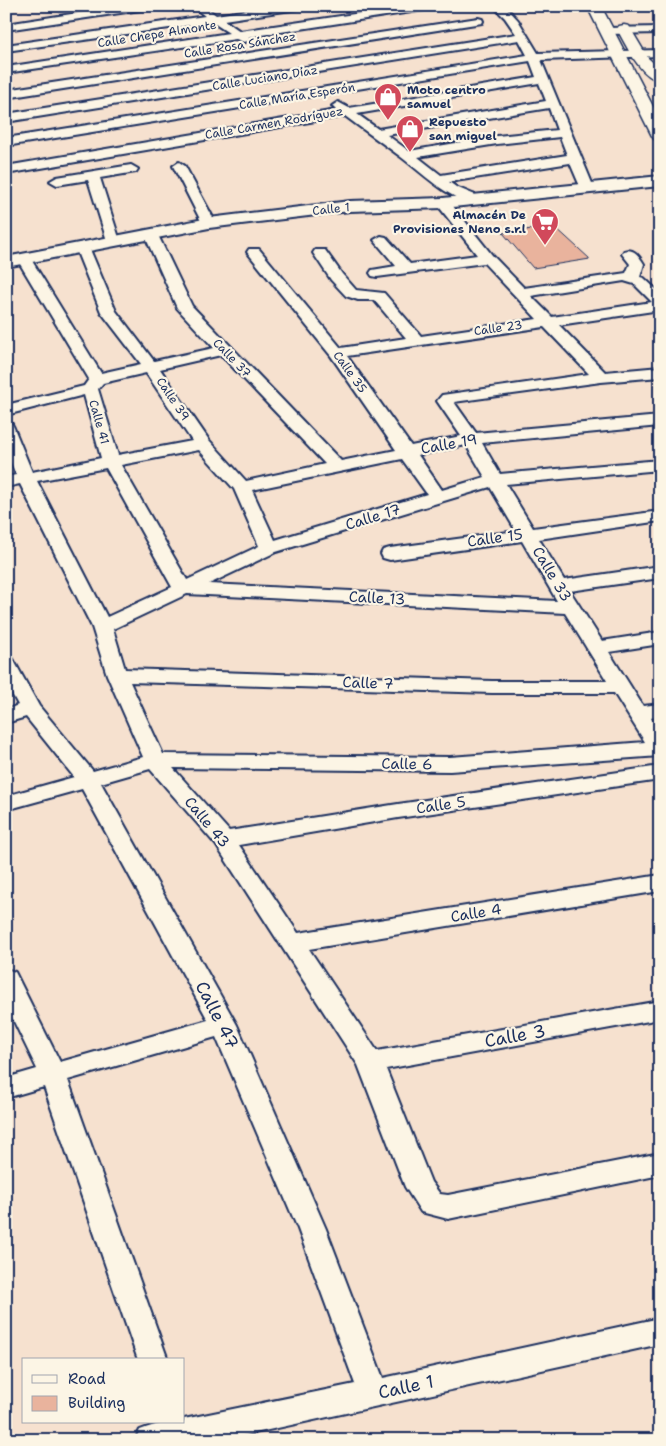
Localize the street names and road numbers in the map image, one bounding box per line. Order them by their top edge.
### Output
street label: Calle Chepe Almonte [96,17,218,51]
street label: Calle Rosa Sánchez [183,28,297,62]
street label: Calle Luciano Díaz [211,62,319,94]
street label: Calle María Esperón [238,79,356,113]
street label: Calle Carmen Rodríguez [204,103,344,143]
street label: Calle 1 [311,199,351,219]
street label: Calle 23 [473,317,523,339]
street label: Calle 37 [209,335,255,381]
street label: Calle 35 [329,348,371,396]
street label: Calle 39 [153,374,193,424]
street label: Calle 41 [85,398,113,446]
street label: Calle 19 [419,429,479,459]
street label: Calle 17 [343,499,403,535]
street label: Calle 15 [466,524,524,552]
street label: Calle 33 [528,543,576,605]
street label: Calle 13 [348,587,406,609]
street label: Calle 7 [342,672,394,694]
street label: Calle 6 [381,754,433,774]
street label: Calle 43 [180,792,234,852]
street label: Calle 5 [415,792,467,818]
street label: Calle 4 [449,899,503,927]
street label: Calle 47 [190,977,244,1053]
street label: Calle 3 [483,1019,547,1053]
street label: Calle 1 [376,1369,436,1405]

